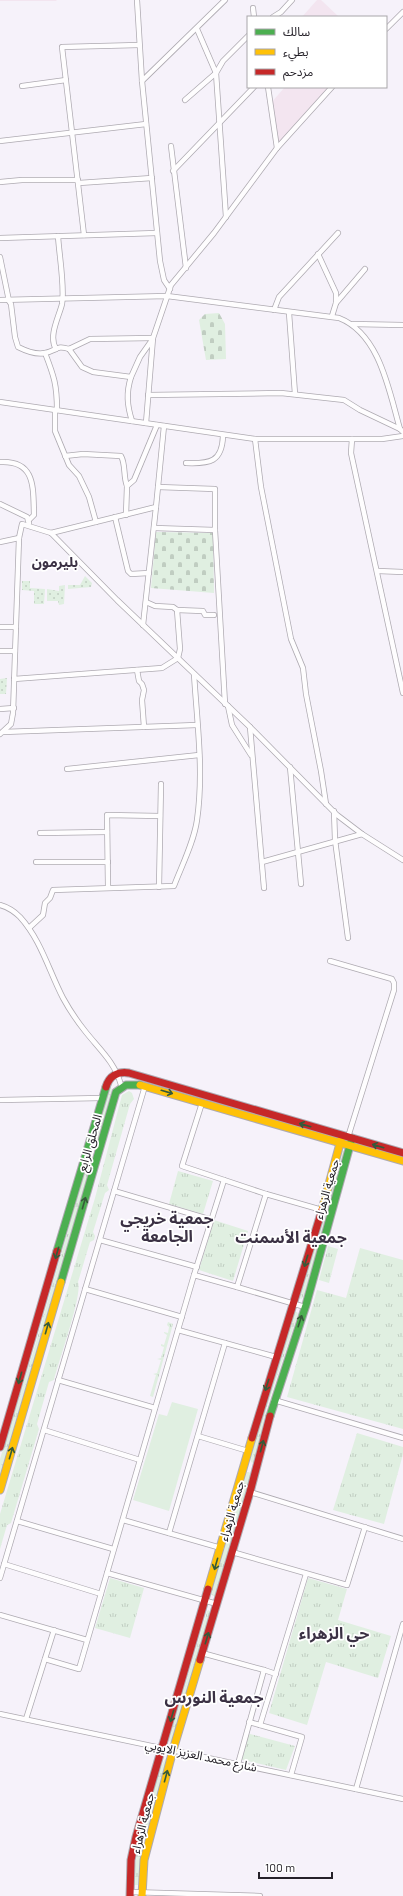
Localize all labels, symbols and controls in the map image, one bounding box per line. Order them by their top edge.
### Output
legend [247,16,387,88]
text: سالك [283,24,310,38]
text: بطيء [283,44,309,62]
text: مزدحم [283,64,313,81]
district label: بليرمون [32,553,78,571]
one-way arrow [161,1089,174,1097]
street label: المحلق الرابع [74,1112,107,1174]
one-way arrow [298,1121,311,1128]
one-way arrow [371,1142,384,1149]
street label: جمعية الزهراء [311,1157,342,1221]
one-way arrow [81,1197,88,1210]
district label: جمعية خريجي الجامعة [120,1208,214,1246]
district label: جمعية الأسمنت [235,1227,347,1247]
one-way arrow [53,1246,60,1259]
one-way arrow [302,1254,309,1267]
one-way arrow [297,1315,304,1328]
one-way arrow [44,1322,51,1335]
one-way arrow [16,1371,23,1384]
one-way arrow [263,1378,270,1391]
one-way arrow [259,1439,266,1452]
one-way arrow [8,1447,15,1460]
street label: جمعية الزهراء [216,1479,247,1543]
one-way arrow [212,1557,219,1570]
district label: حي الزهراء [299,1623,369,1647]
one-way arrow [204,1631,211,1644]
district label: جمعية النورس [164,1687,264,1707]
one-way arrow [168,1709,176,1722]
street label: شارع محمد العزيز الايوبي [143,1736,258,1777]
one-way arrow [163,1770,171,1783]
street label: جمعية الزهراء [128,1791,157,1855]
scale bar [259,1854,332,1880]
text: 100 m [265,1860,295,1874]

